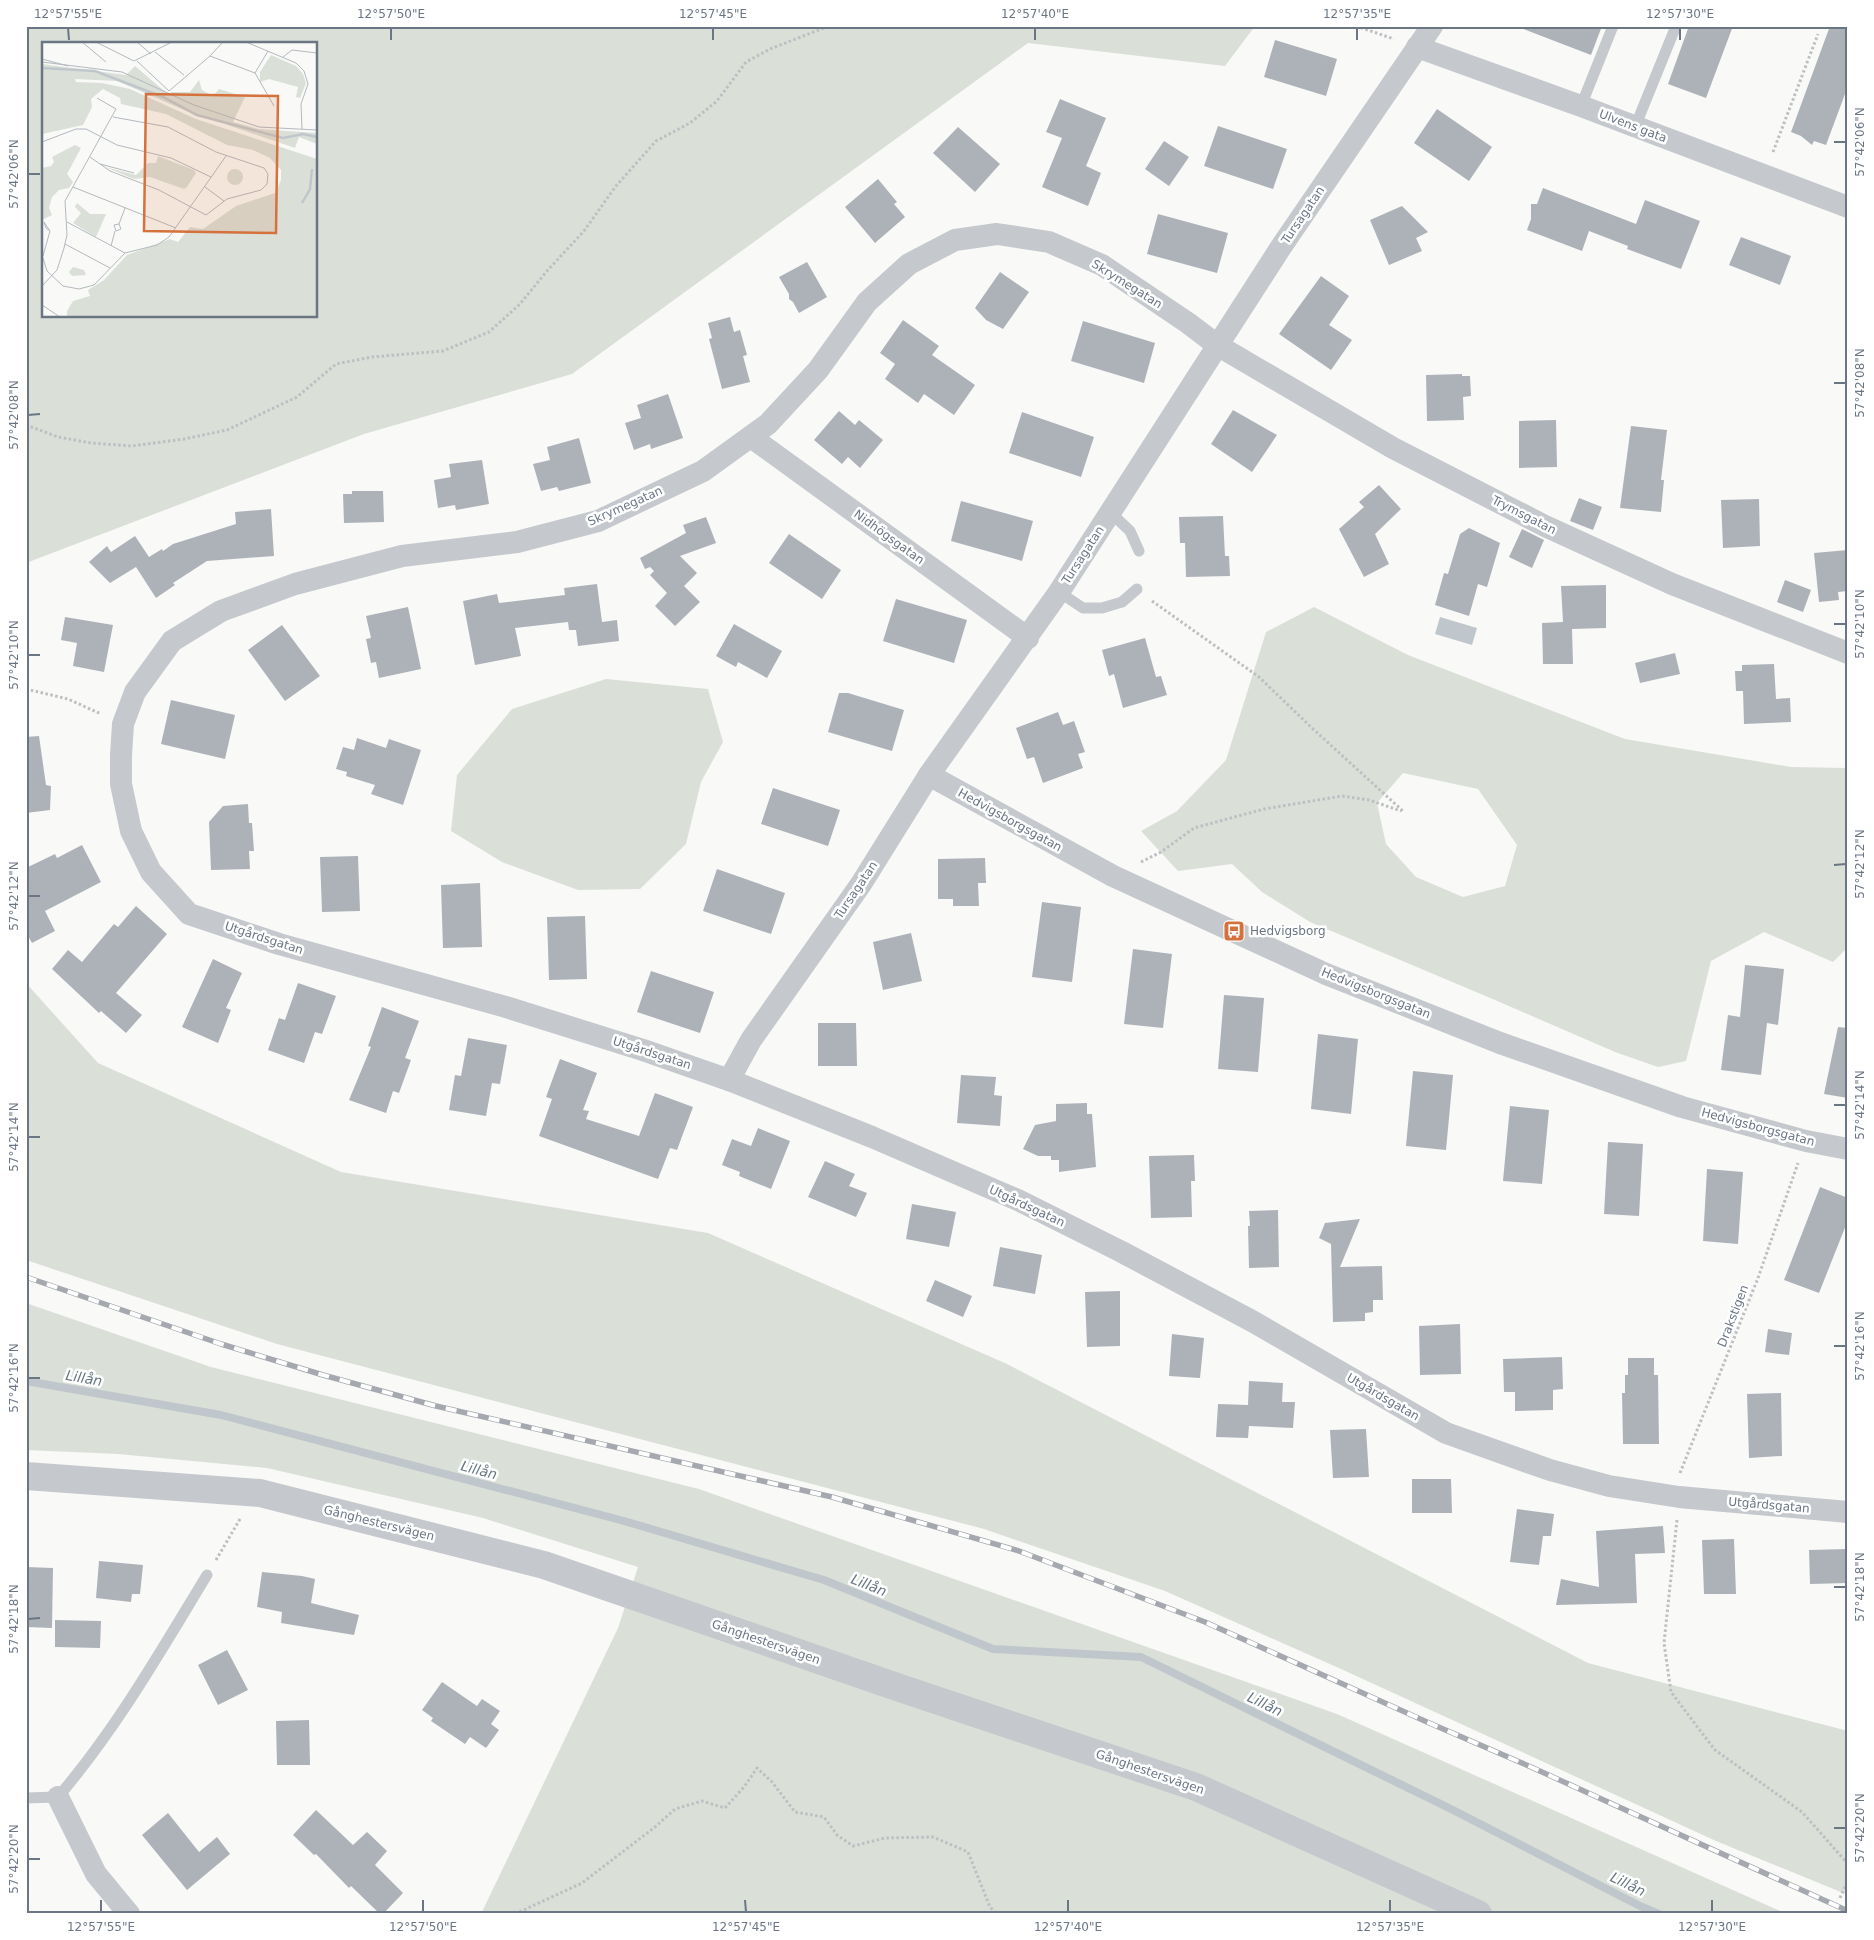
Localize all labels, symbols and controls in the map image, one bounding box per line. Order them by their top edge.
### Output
text: 12°57'55"E [34,7,102,21]
text: 12°57'50"E [357,7,425,21]
text: 12°57'45"E [679,7,747,21]
text: 12°57'40"E [1001,7,1069,21]
text: 12°57'35"E [1323,7,1391,21]
text: 12°57'30"E [1646,7,1714,21]
inset map [42,42,318,318]
street label: Ulvens gata [1597,107,1669,145]
text: 57°42'06"N [1853,107,1867,177]
text: 57°42'06"N [7,139,21,209]
street label: Tursagatan [1278,184,1327,247]
street label: Skrymegatan [1089,257,1165,311]
text: 57°42'08"N [1853,348,1867,418]
text: 57°42'08"N [7,380,21,450]
street label: Skrymegatan [585,483,665,529]
street label: Trymsgatan [1489,492,1558,537]
street label: Nidhögsgatan [851,507,927,567]
street label: Tursagatan [1059,523,1107,587]
text: 57°42'10"N [1853,589,1867,659]
text: 57°42'10"N [7,620,21,690]
street label: Hedvigsborgsgatan [956,786,1064,854]
text: 57°42'12"N [1853,829,1867,899]
street label: Tursagatan [831,859,880,922]
text: 57°42'12"N [7,861,21,931]
street label: Utgårdsgatan [223,919,305,957]
bus stop icon: Hedvigsborg [1222,919,1246,943]
place label: Hedvigsborg [1250,924,1326,938]
street label: Hedvigsborgsgatan [1319,965,1433,1021]
street label: Utgårdsgatan [611,1034,693,1072]
text: 57°42'14"N [1853,1070,1867,1140]
text: 57°42'14"N [7,1102,21,1172]
street label: Hedvigsborgsgatan [1700,1105,1816,1149]
street label: Utgårdsgatan [987,1182,1067,1230]
street label: Drakstigen [1715,1283,1751,1349]
text: 57°42'16"N [1853,1311,1867,1381]
text: 57°42'16"N [7,1343,21,1413]
water label: Lillån [64,1367,104,1389]
street label: Utgårdsgatan [1344,1371,1422,1423]
water label: Lillån [459,1457,499,1483]
street label: Utgårdsgatan [1728,1494,1810,1516]
street label: Gånghestersvägen [322,1502,436,1544]
text: 57°42'18"N [1853,1552,1867,1622]
water label: Lillån [849,1571,889,1599]
text: 57°42'18"N [7,1584,21,1654]
street label: Gånghestersvägen [710,1617,822,1667]
water label: Lillån [1245,1689,1285,1719]
street label: Gånghestersvägen [1094,1747,1206,1797]
text: 57°42'20"N [1853,1793,1867,1863]
text: 57°42'20"N [7,1824,21,1894]
water label: Lillån [1608,1869,1648,1899]
text: 12°57'55"E [67,1920,135,1934]
text: 12°57'50"E [389,1920,457,1934]
text: 12°57'45"E [712,1920,780,1934]
text: 12°57'40"E [1034,1920,1102,1934]
text: 12°57'35"E [1356,1920,1424,1934]
text: 12°57'30"E [1678,1920,1746,1934]

